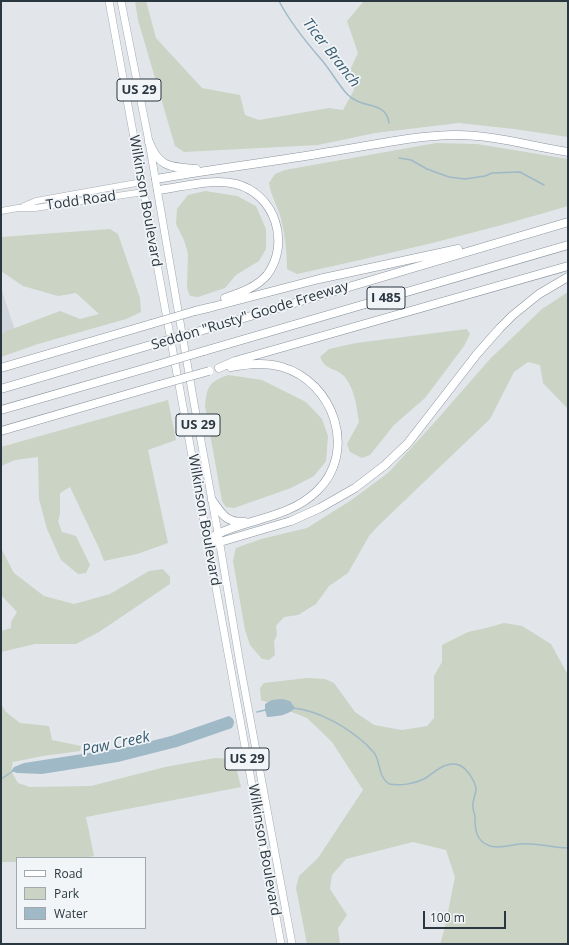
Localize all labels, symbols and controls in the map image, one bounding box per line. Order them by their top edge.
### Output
water label: Ticer Branch [298,15,364,91]
road number: US 29 [117,79,161,101]
street label: Wilkinson Boulevard [125,134,165,268]
street label: Todd Road [45,188,117,214]
street label: Seddon "Rusty" Goode Freeway [149,278,351,354]
road number: I 485 [367,287,405,309]
road number: US 29 [176,414,220,436]
street label: Wilkinson Boulevard [184,453,224,587]
water label: Paw Creek [81,728,151,760]
road number: US 29 [225,748,269,770]
street label: Wilkinson Boulevard [244,783,284,917]
legend [16,857,146,929]
text: Road [54,865,83,882]
text: Park [54,885,79,902]
scale bar [425,903,508,929]
text: Water [54,905,88,922]
text: 100 m [430,909,465,926]

